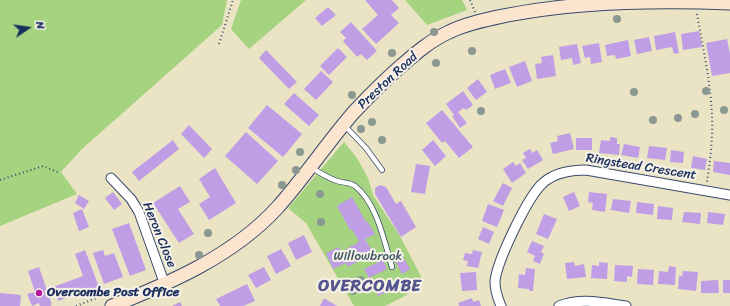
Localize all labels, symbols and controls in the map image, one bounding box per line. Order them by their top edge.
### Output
north arrow [8,8,48,48]
text: N [30,19,50,31]
street label: Preston Road [355,49,421,113]
street label: Ringstead Crescent [585,151,697,183]
street label: Heron Close [139,200,179,270]
park label: Willowbrook [333,249,403,265]
district label: OVERCOMBE [317,277,423,297]
place label: Overcombe Post Office [47,285,179,301]
marker: Overcombe Post Office [34,288,44,298]

